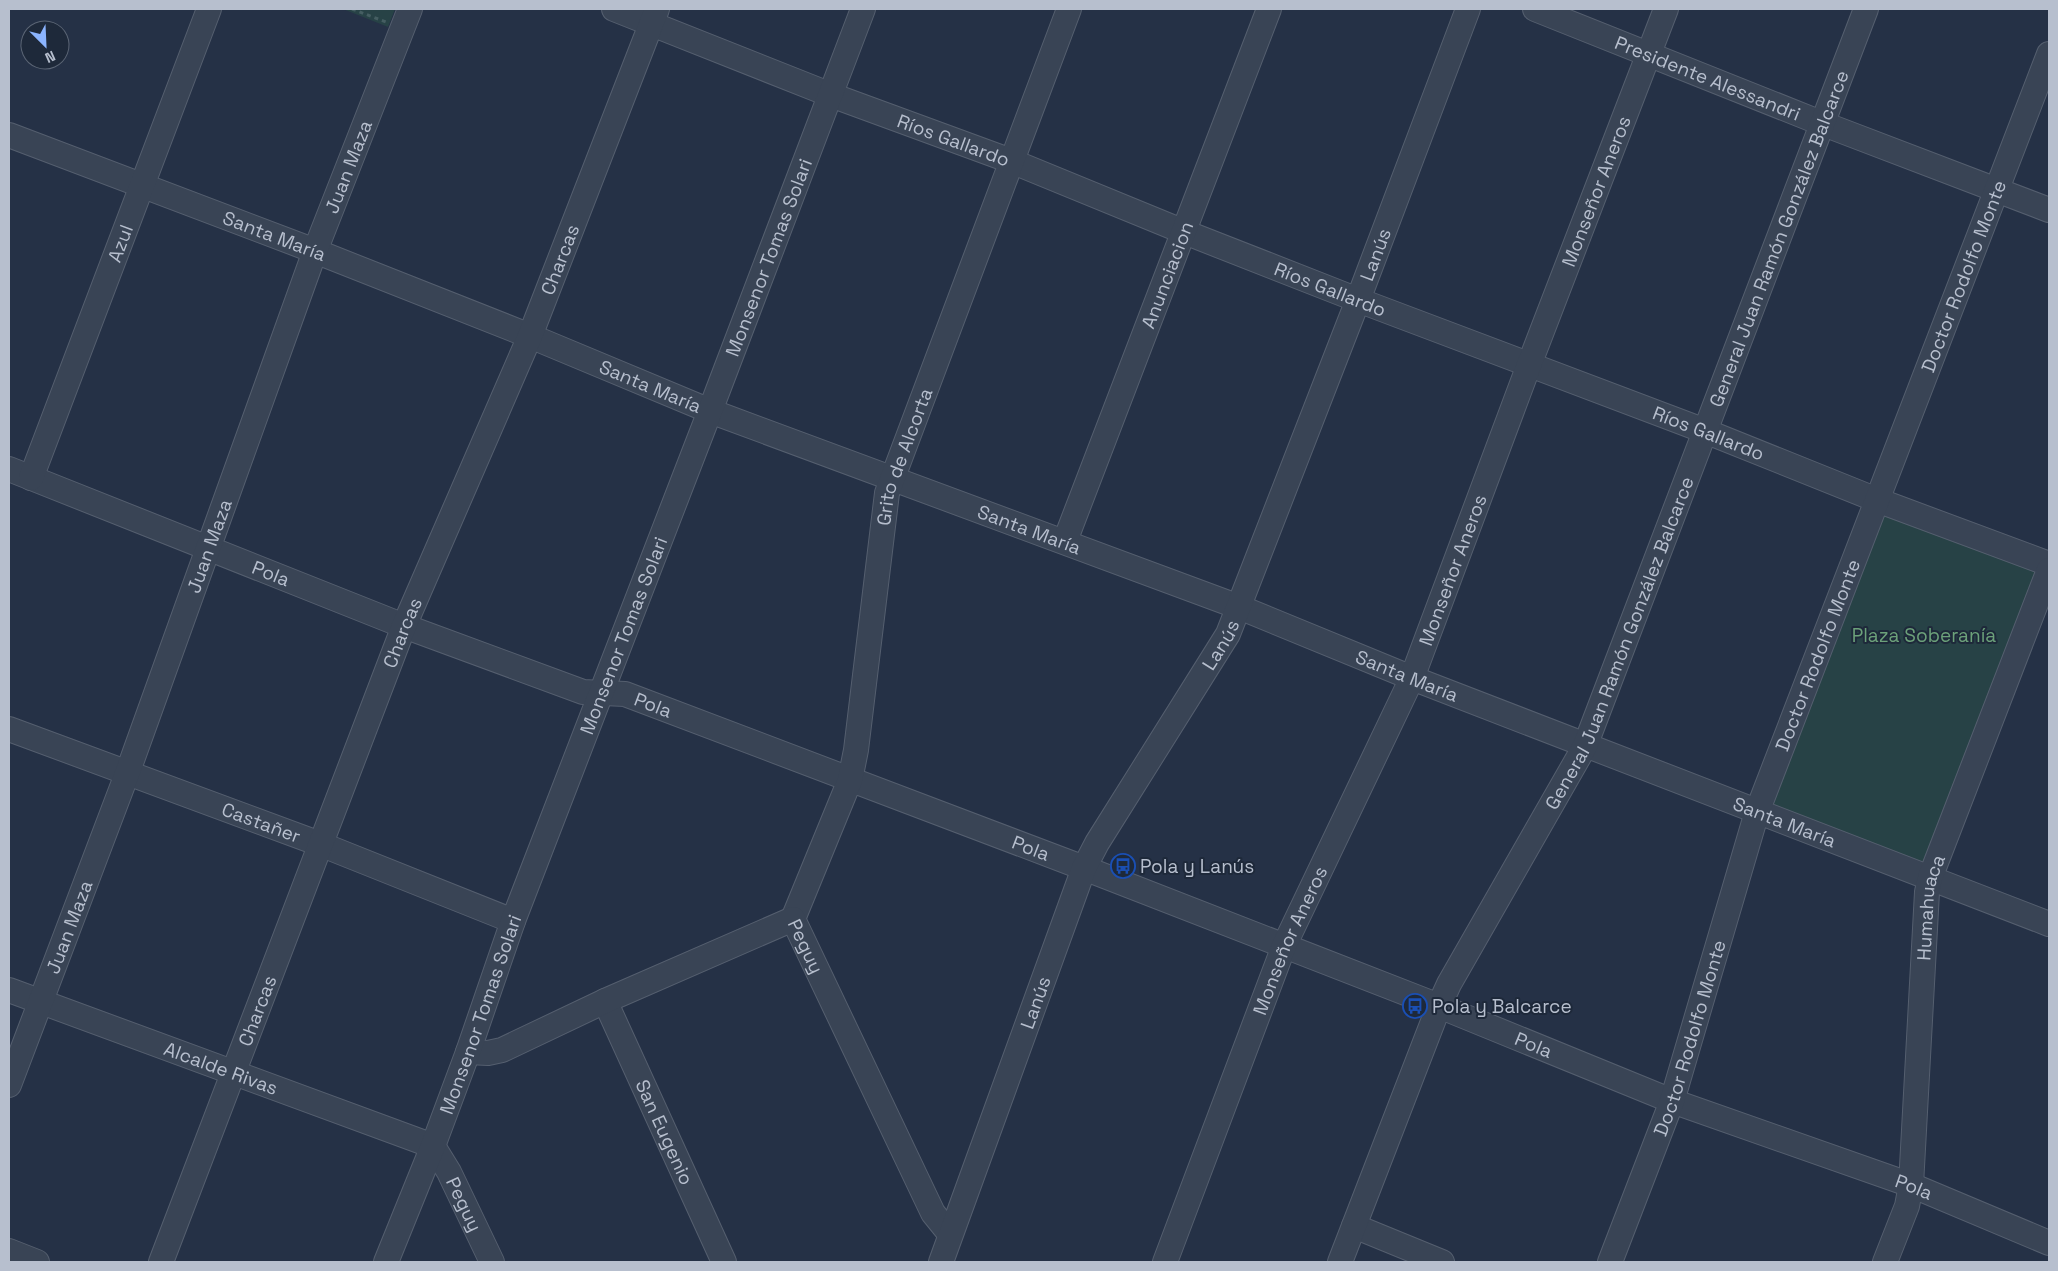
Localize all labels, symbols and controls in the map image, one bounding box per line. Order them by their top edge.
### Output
north arrow [20,20,70,70]
street label: Presidente Alessandri [1611,30,1804,126]
text: N [42,47,58,67]
street label: General Juan Ramón González Balcarce [1703,66,1854,410]
street label: Ríos Gallardo [894,108,1013,172]
street label: Monseñor Aneros [1556,112,1636,270]
street label: Juan Maza [319,116,378,217]
street label: Monsenor Tomas Solari [719,155,817,360]
street label: Doctor Rodolfo Monte [1915,177,2012,376]
street label: Santa María [219,205,330,267]
street label: Anunciacion [1135,218,1199,332]
street label: Azul [102,221,139,266]
street label: Charcas [535,221,585,299]
street label: Lanús [1354,225,1397,284]
street label: Ríos Gallardo [1271,256,1390,322]
street label: Santa María [596,354,706,419]
street label: Grito de Alcorta [871,384,938,527]
street label: Ríos Gallardo [1649,400,1768,466]
street label: General Juan Ramón González Balcarce [1539,473,1699,814]
street label: Monseñor Aneros [1413,491,1492,649]
street label: Juan Maza [181,495,237,596]
street label: Santa María [974,499,1085,560]
street label: Monsenor Tomas Solari [574,533,673,738]
street label: Pola [249,554,294,592]
street label: Doctor Rodolfo Monte [1769,555,1866,755]
street label: Charcas [377,593,427,671]
street label: Lanús [1196,616,1245,675]
park label: Plaza Soberanía [1852,623,1996,648]
street label: Santa María [1352,644,1462,707]
street label: Pola [631,686,676,723]
street label: Santa María [1729,791,1840,853]
street label: Castañer [218,796,304,848]
street label: Pola [1009,829,1053,866]
street label: Humahuaca [1911,851,1950,961]
bus stop icon: Pola y Lanús [1110,853,1136,879]
place label: Pola y Lanús [1140,854,1254,879]
street label: Monseñor Aneros [1247,862,1333,1018]
street label: Juan Maza [40,877,98,977]
street label: Monsenor Tomas Solari [433,911,527,1118]
street label: Peguy [782,915,830,978]
street label: Doctor Rodolfo Monte [1647,937,1731,1139]
street label: Charcas [232,972,282,1050]
street label: Lanús [1014,973,1056,1032]
bus stop icon: Pola y Balcarce [1402,993,1428,1019]
place label: Pola y Balcarce [1432,994,1572,1019]
street label: Pola [1511,1026,1556,1064]
street label: Alcalde Rivas [161,1036,281,1100]
street label: San Eugenio [630,1075,700,1189]
street label: Pola [1892,1168,1937,1205]
street label: Peguy [441,1173,488,1236]

